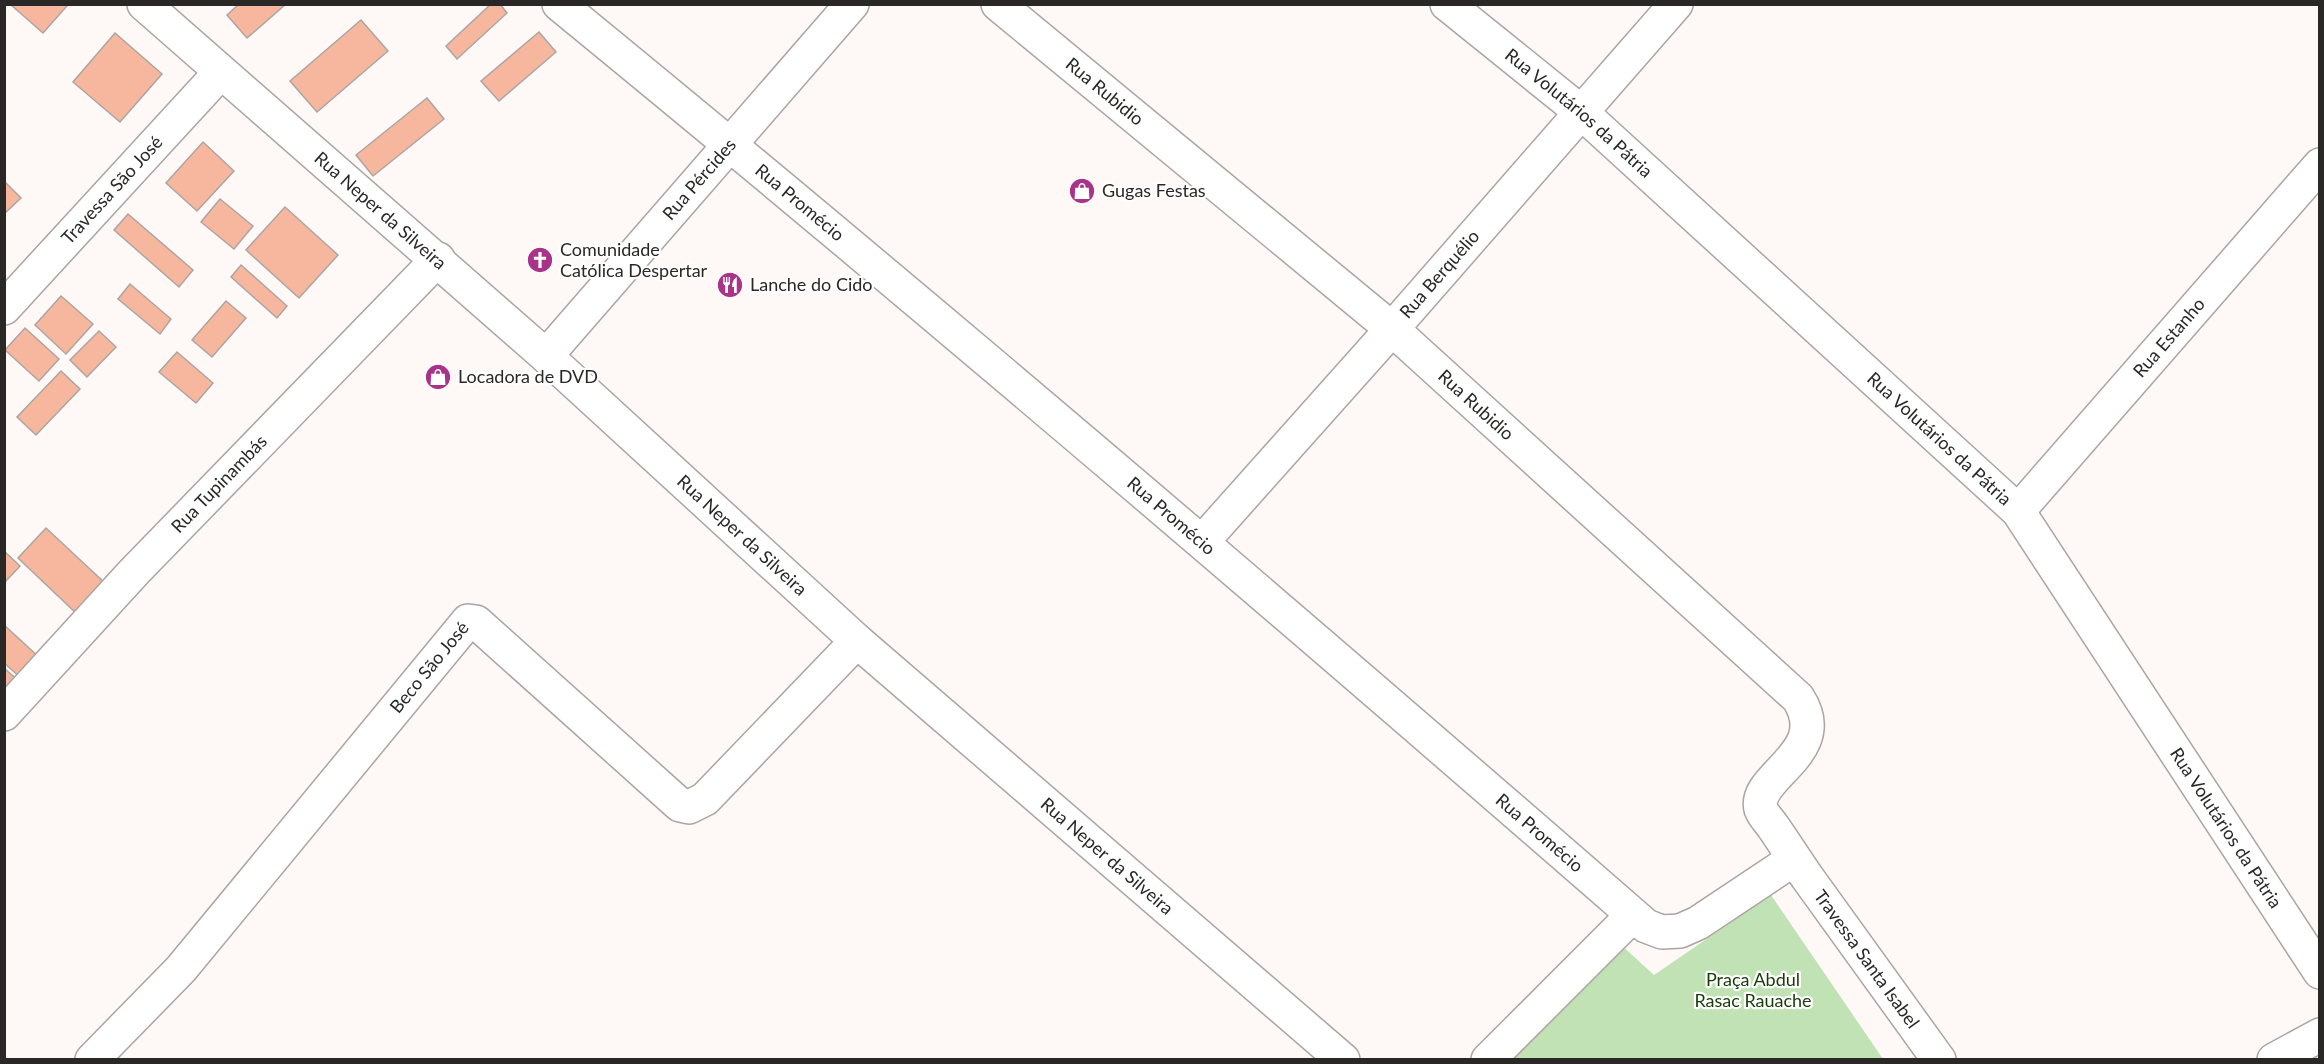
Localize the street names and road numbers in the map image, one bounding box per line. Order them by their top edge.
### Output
street label: Rua Volutários da Pátria [1501,43,1658,182]
street label: Rua Rubidio [1062,52,1149,130]
street label: Travessa São José [56,131,167,248]
street label: Rua Pércides [657,133,740,224]
street label: Rua Neper da Silveira [310,146,451,274]
street label: Rua Promécio [751,159,849,245]
street label: Rua Berquélio [1394,225,1484,322]
street label: Rua Estanho [2128,293,2209,381]
street label: Rua Rubidio [1434,364,1519,444]
street label: Rua Volutários da Pátria [1863,367,2016,510]
street label: Rua Tupinambás [166,430,271,537]
street label: Rua Neper da Silveira [673,470,812,600]
street label: Rua Promécio [1123,472,1220,559]
street label: Beco São José [385,617,473,717]
street label: Rua Volutários da Pátria [2166,743,2287,912]
street label: Rua Promécio [1492,788,1588,877]
street label: Rua Neper da Silveira [1037,792,1178,919]
street label: Travessa Santa Isabel [1810,885,1924,1032]

